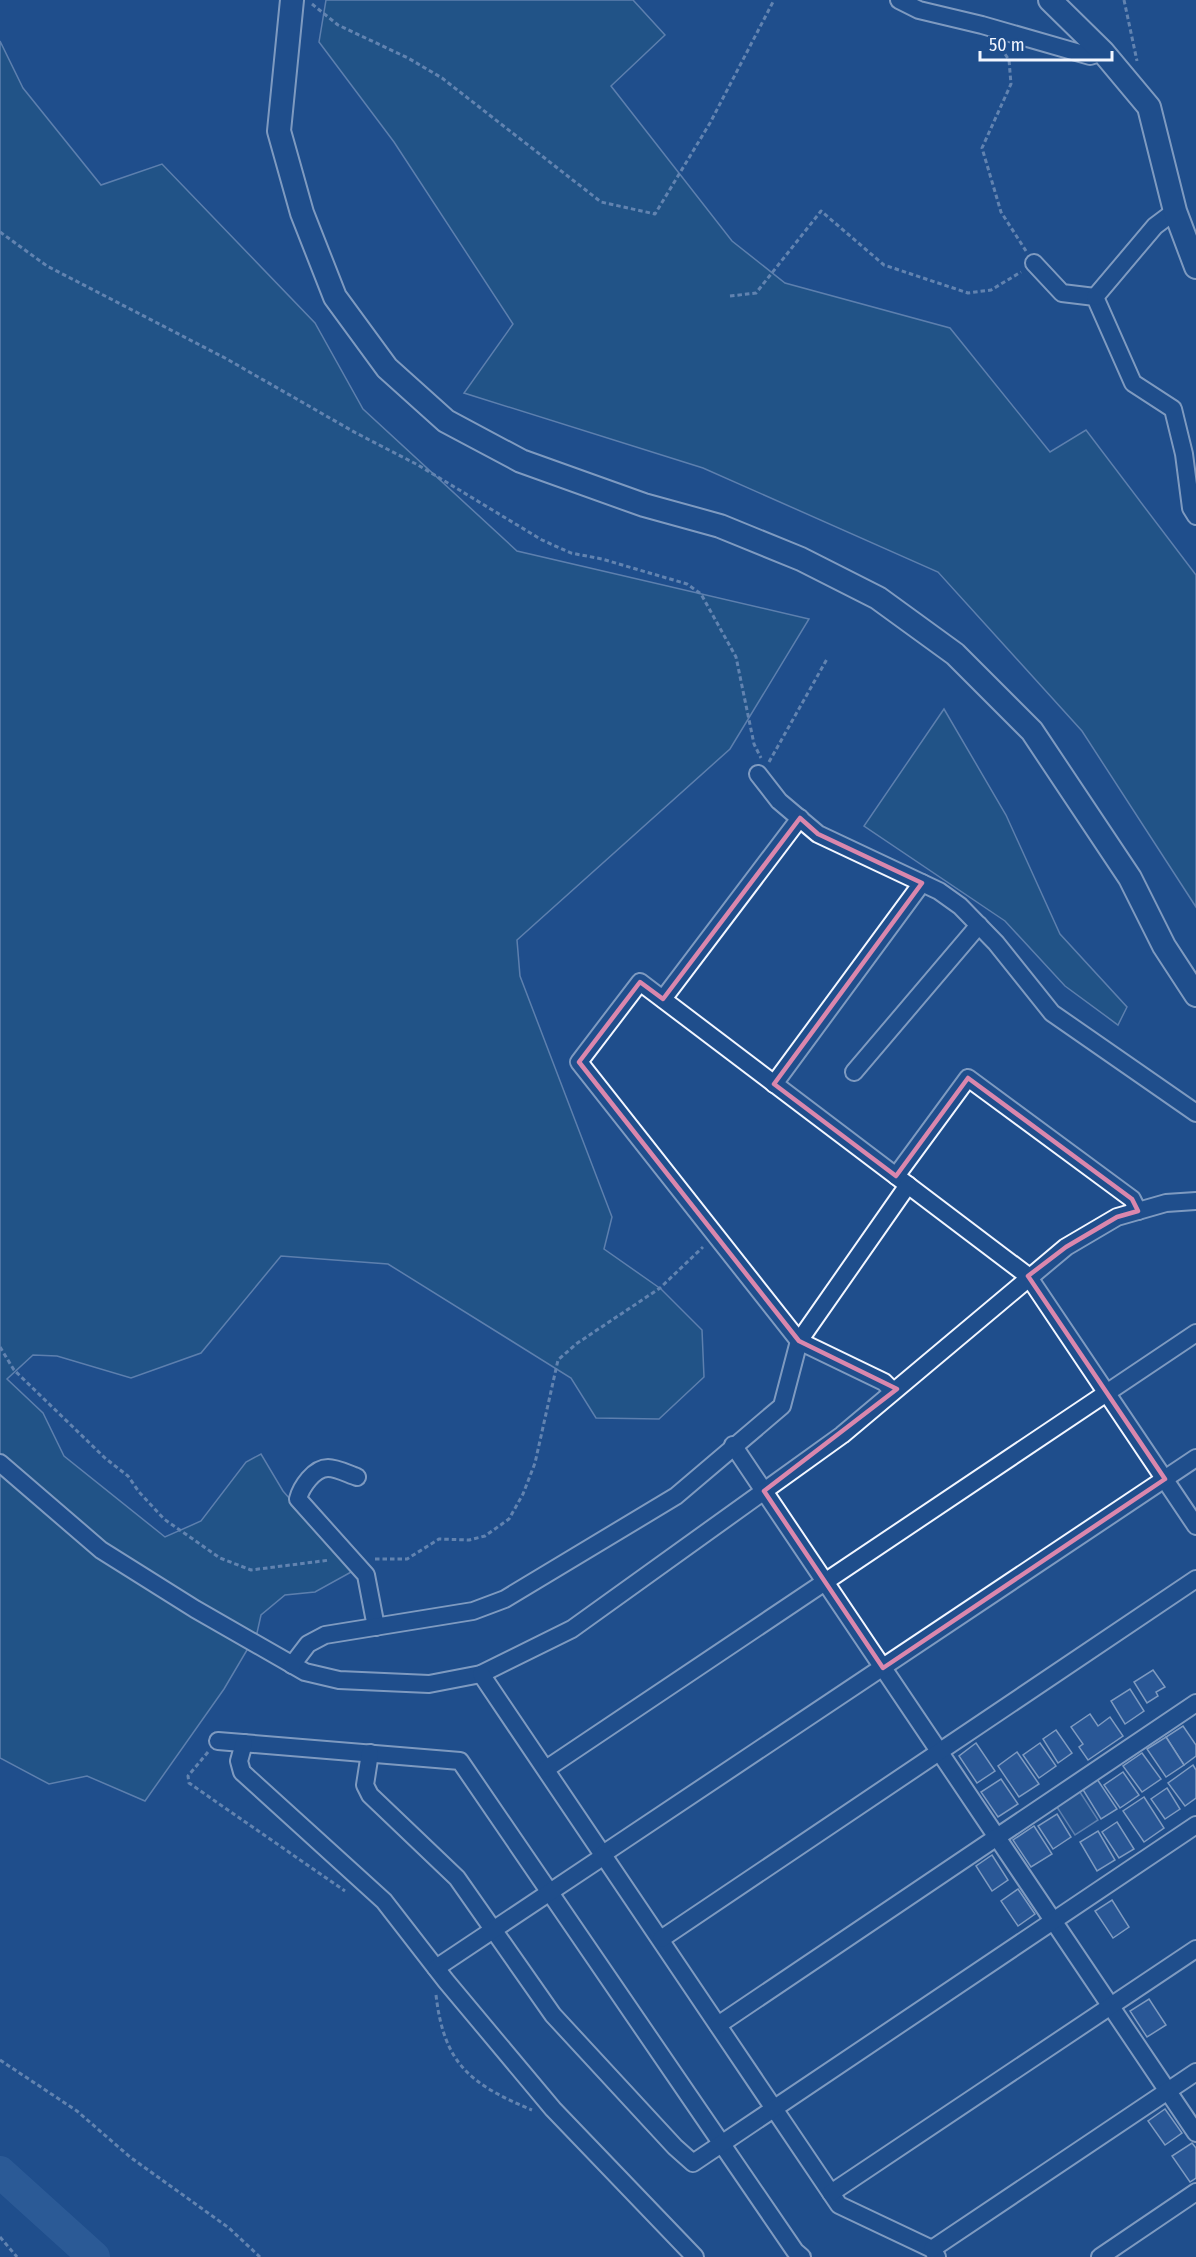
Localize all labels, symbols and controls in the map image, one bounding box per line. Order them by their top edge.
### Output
scale bar [980,24,1112,62]
text: 50 m [989,34,1025,56]

